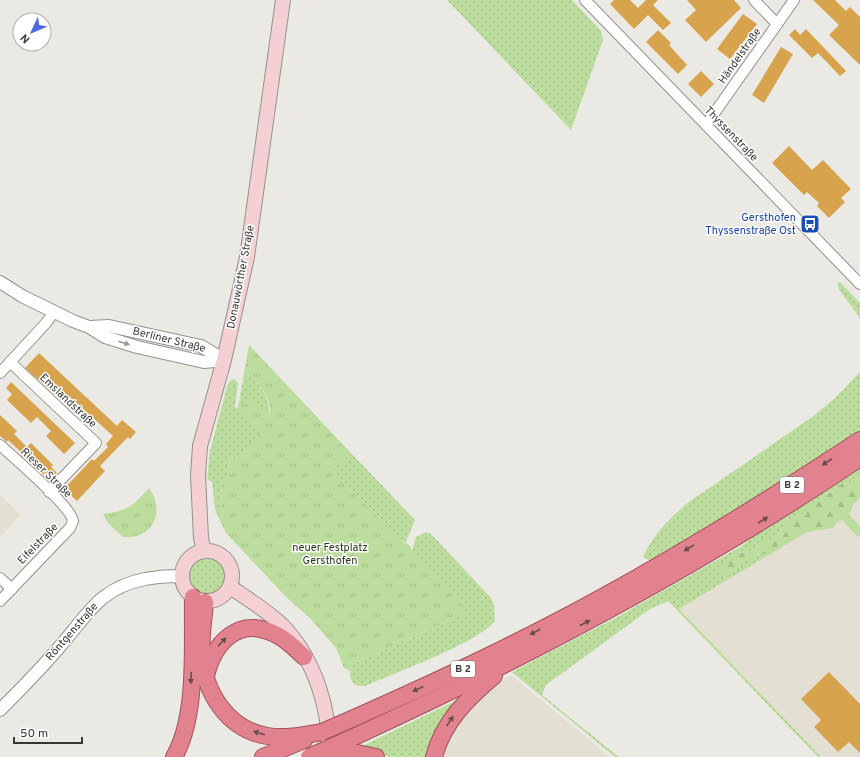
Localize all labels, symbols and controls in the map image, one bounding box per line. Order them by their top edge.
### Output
north arrow [12,12,52,52]
street label: Händelstraße [716,25,764,87]
text: N [18,31,33,46]
street label: Thyssenstraße [701,104,761,165]
place label: Gersthofen Thyssenstraße Ost [705,211,796,238]
bus stop icon: Gersthofen Thyssenstraße Ost [799,213,821,235]
street label: Donauwörther Straße [224,224,258,330]
street label: Berliner Straße [131,324,207,356]
one-way arrow [119,340,131,346]
street label: Emslandstraße [37,371,100,431]
street label: Rieser Straße [17,445,75,501]
one-way arrow [822,458,832,466]
road number: B 2 [780,477,804,493]
one-way arrow [758,516,768,524]
street label: Eifelstraße [15,520,61,568]
park label: neuer Festplatz Gersthofen [292,541,368,568]
one-way arrow [683,544,695,551]
street label: Röntgenstraße [43,600,101,664]
one-way arrow [579,619,590,626]
one-way arrow [529,629,541,636]
one-way arrow [217,638,226,647]
road number: B 2 [451,661,475,677]
one-way arrow [188,672,194,685]
one-way arrow [412,686,424,692]
one-way arrow [446,716,454,727]
scale bar [14,719,82,745]
text: 50 m [20,726,48,742]
one-way arrow [252,730,264,736]

